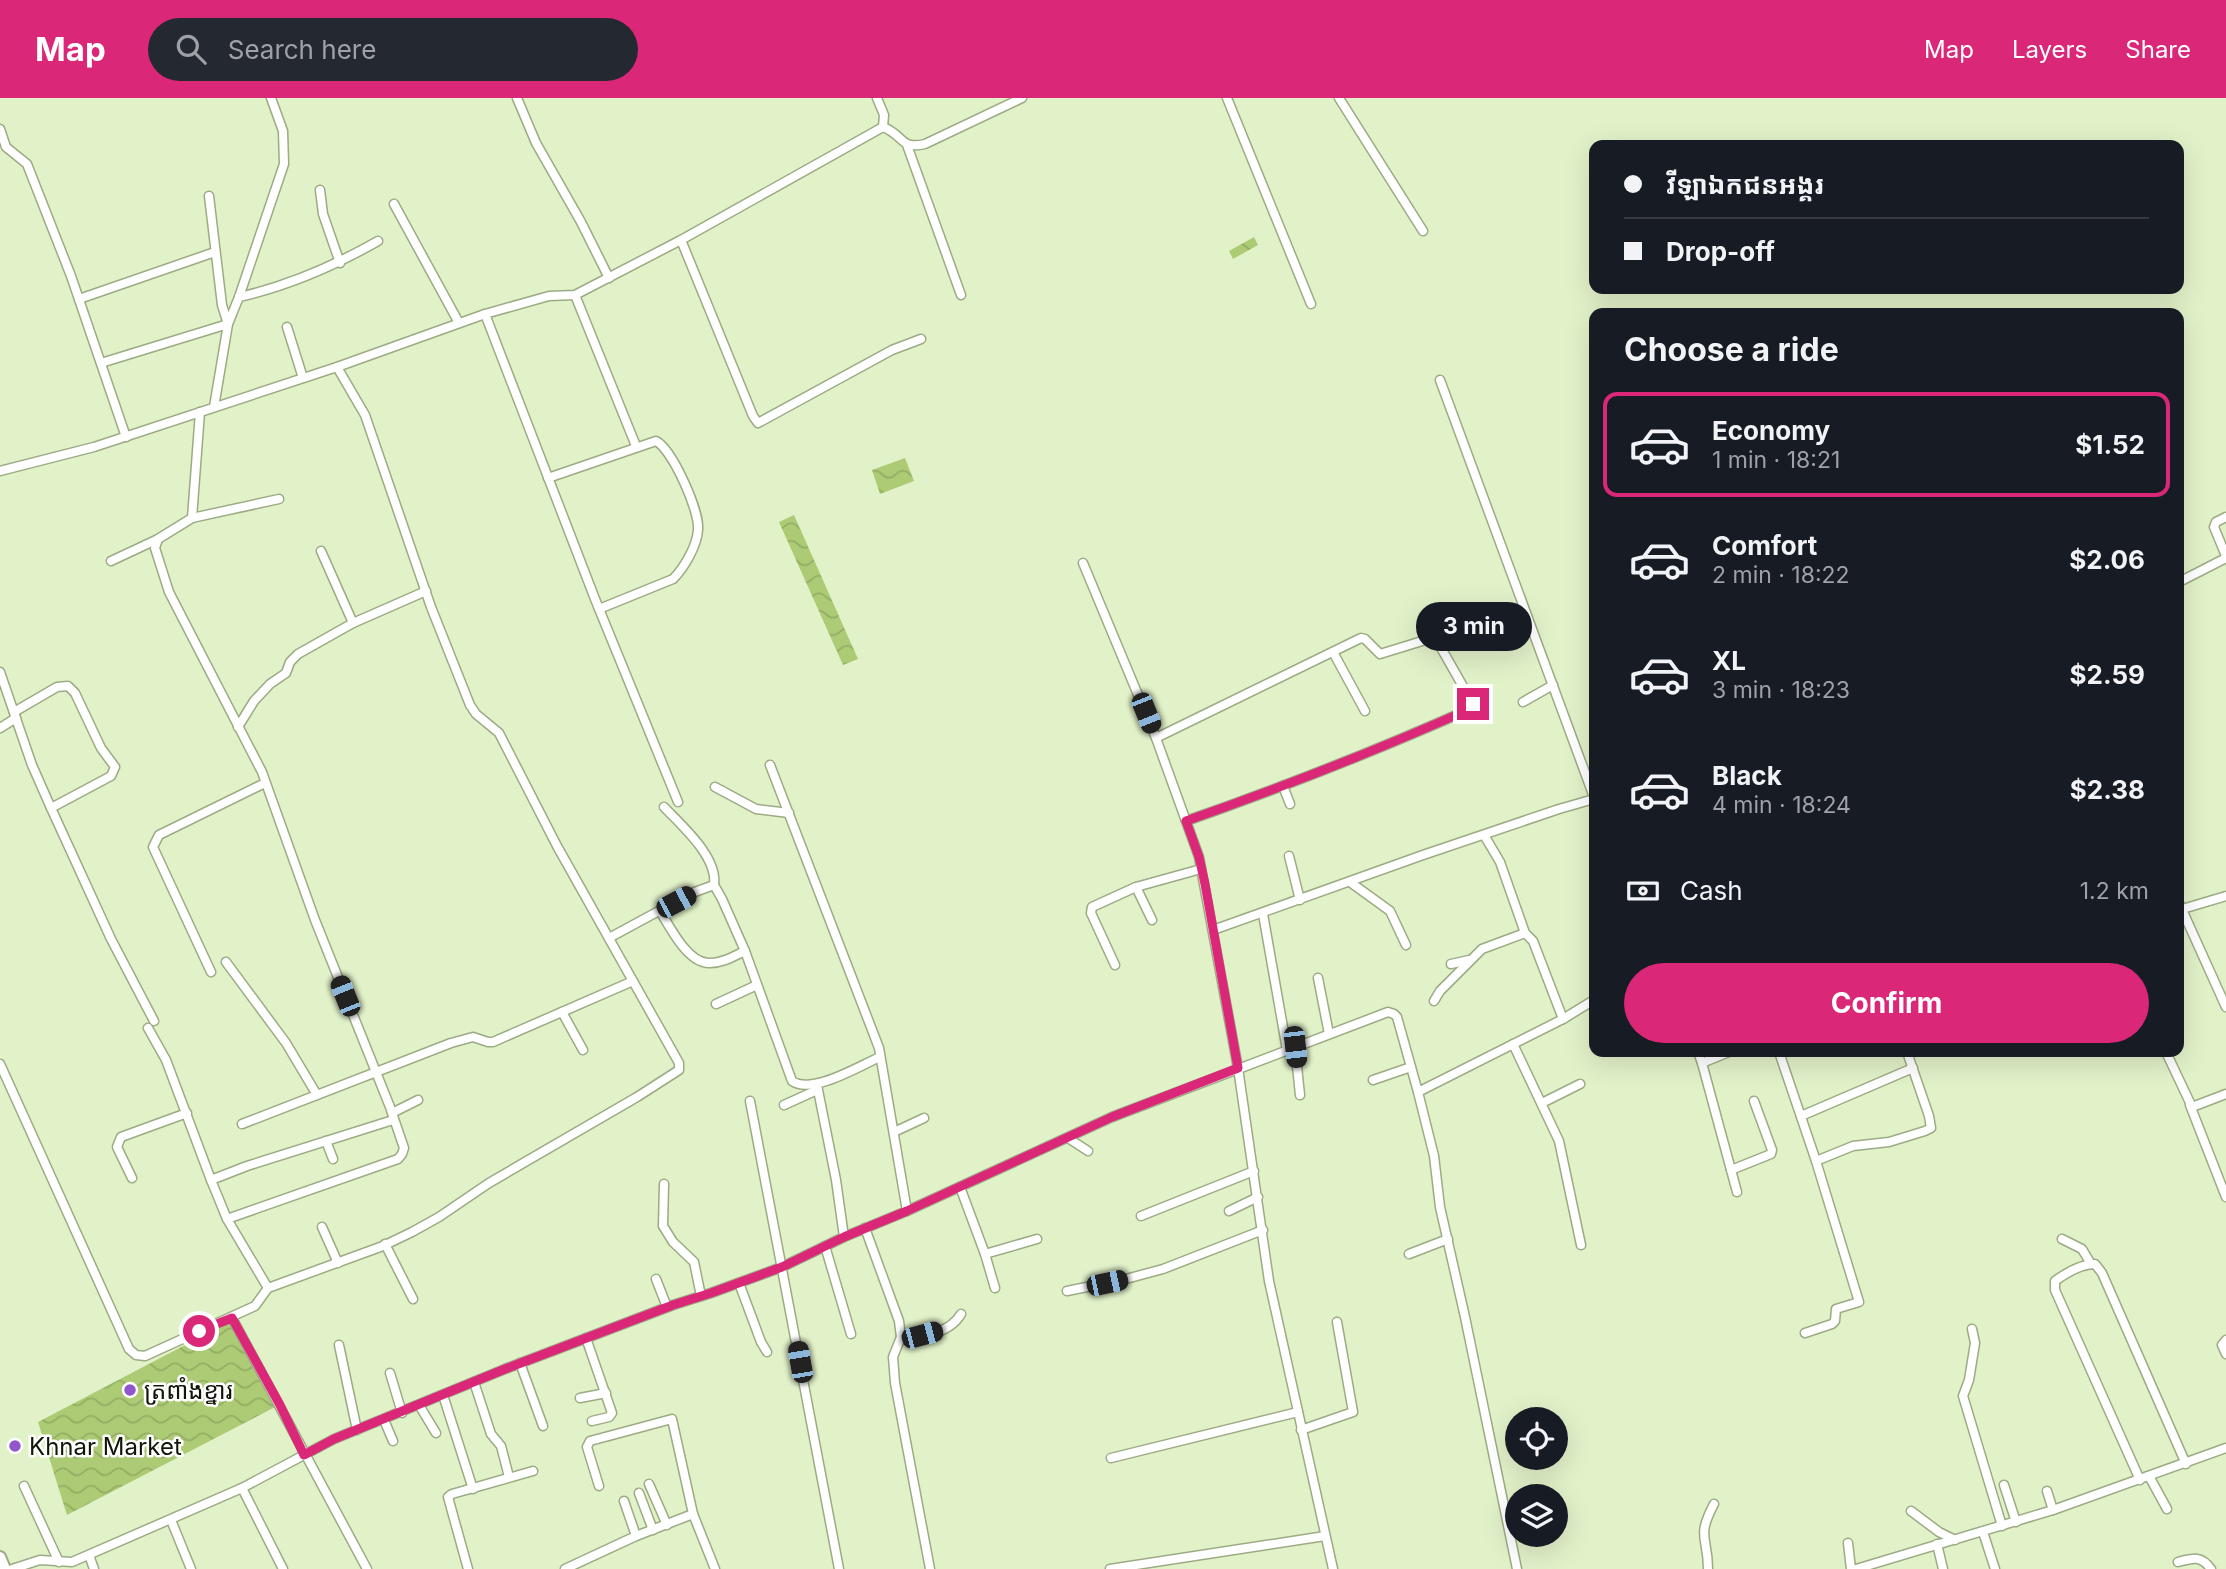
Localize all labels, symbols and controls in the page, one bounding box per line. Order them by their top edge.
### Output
search box [148,18,638,81]
text: Map [35,29,106,69]
icon: search [172,30,210,68]
text: Search here [228,34,376,65]
text: Map [1924,35,1974,64]
text: Layers [2012,35,2087,64]
text: Share [2125,35,2191,64]
text: វីឡាឯកជនអង្គរ [1666,169,1824,200]
text: Drop-off [1666,236,1775,267]
text: Choose a ride [1624,330,1839,369]
icon: car [1628,413,1691,476]
text: Economy [1712,415,1830,446]
text: $1.52 [2075,429,2145,460]
text: 1 min · 18:21 [1712,446,1840,474]
icon: car [1628,528,1691,591]
text: Comfort [1712,530,1817,561]
text: $2.06 [2069,544,2145,575]
text: 2 min · 18:22 [1712,561,1850,589]
callout: 3 min [1415,602,1531,652]
text: 3 min [1443,612,1505,640]
icon: car [1628,643,1691,706]
text: XL [1712,645,1746,676]
text: $2.59 [2070,659,2145,690]
text: 3 min · 18:23 [1712,676,1850,704]
route end [1457,688,1489,720]
car [1129,690,1164,736]
icon: car [1628,758,1691,821]
text: Black [1712,760,1782,791]
text: $2.38 [2070,774,2145,805]
text: 4 min · 18:24 [1712,791,1851,819]
icon: cash [1624,872,1662,910]
text: Cash [1680,875,1743,906]
text: 1.2 km [2080,877,2149,905]
car [653,883,700,921]
button: Confirm [1624,963,2149,1043]
car [328,973,363,1019]
car [1283,1025,1308,1069]
car [1085,1268,1130,1298]
route start [183,1315,215,1347]
car [899,1319,946,1351]
car [787,1339,814,1385]
place label: ត្រពាំងខ្នារ [144,1376,233,1405]
marker: ត្រពាំងខ្នារ [122,1382,138,1398]
map controls [1505,1407,1568,1547]
button: locate [1505,1407,1568,1470]
place label: Khnar Market [29,1432,182,1461]
marker: Khnar Market [7,1438,23,1454]
button: layers [1505,1484,1568,1547]

